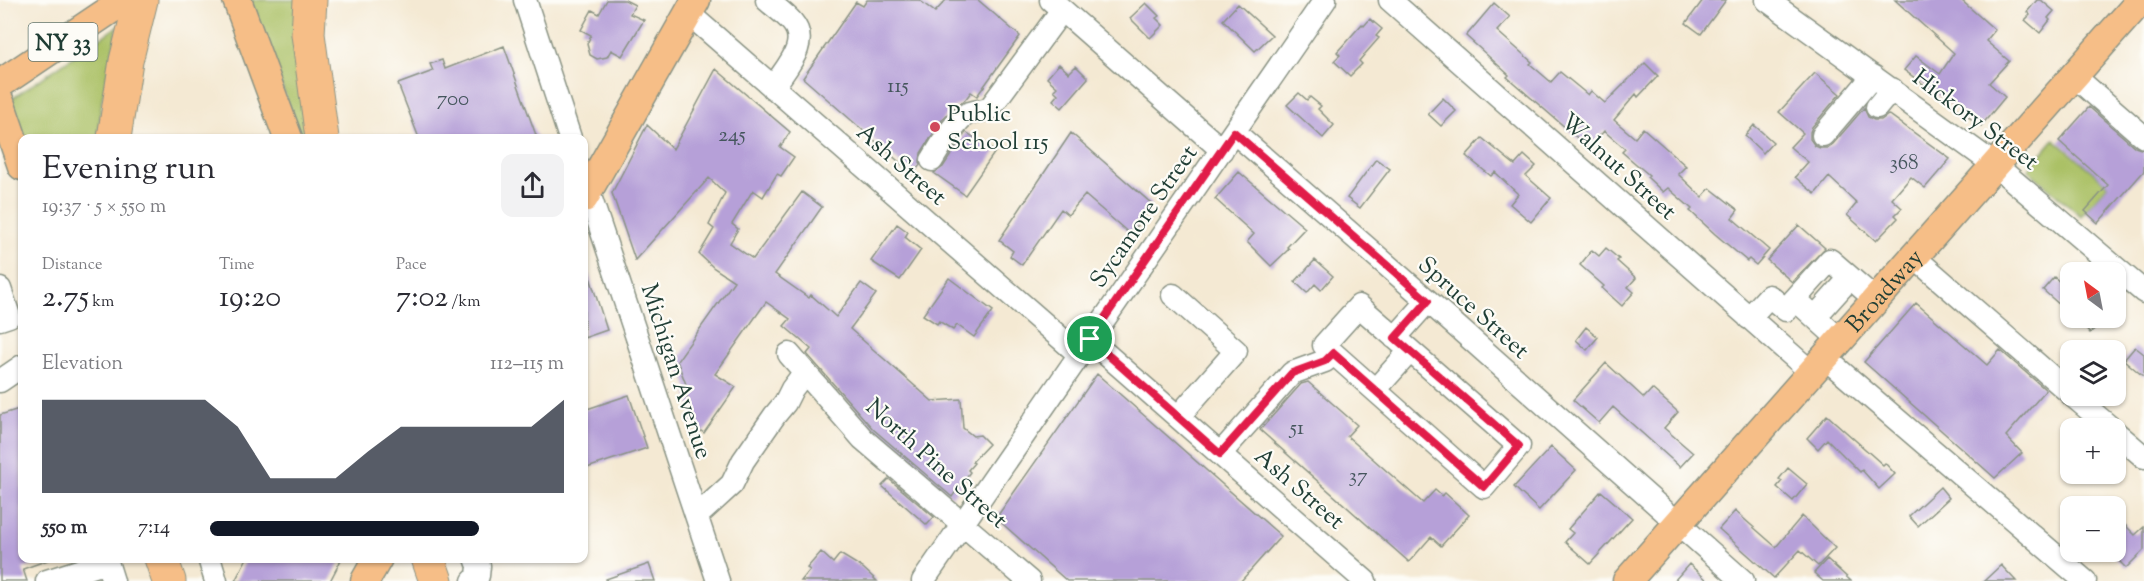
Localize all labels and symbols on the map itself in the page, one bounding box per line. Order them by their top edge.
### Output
road number: NY 33 [28,23,98,61]
street label: Hickory Street [1905,62,2045,179]
house number: 115 [887,72,909,102]
house number: 700 [437,85,469,115]
place label: Public School 115 [947,98,1048,160]
street label: Walnut Street [1552,106,1683,229]
street label: Ash Street [848,117,953,214]
marker: Public School 115 [928,120,942,134]
house number: 245 [718,121,746,151]
street label: Sycamore Street [1083,139,1207,296]
house number: 368 [1889,149,1919,179]
street label: Broadway [1839,242,1932,341]
street label: Spruce Street [1409,249,1536,368]
north arrow [2060,262,2126,328]
street label: Michigan Avenue [631,280,719,464]
pin [1064,313,1115,364]
street label: North Pine Street [857,391,1014,538]
house number: 51 [1289,414,1304,444]
street label: Ash Street [1246,441,1351,538]
house number: 37 [1348,462,1368,492]

